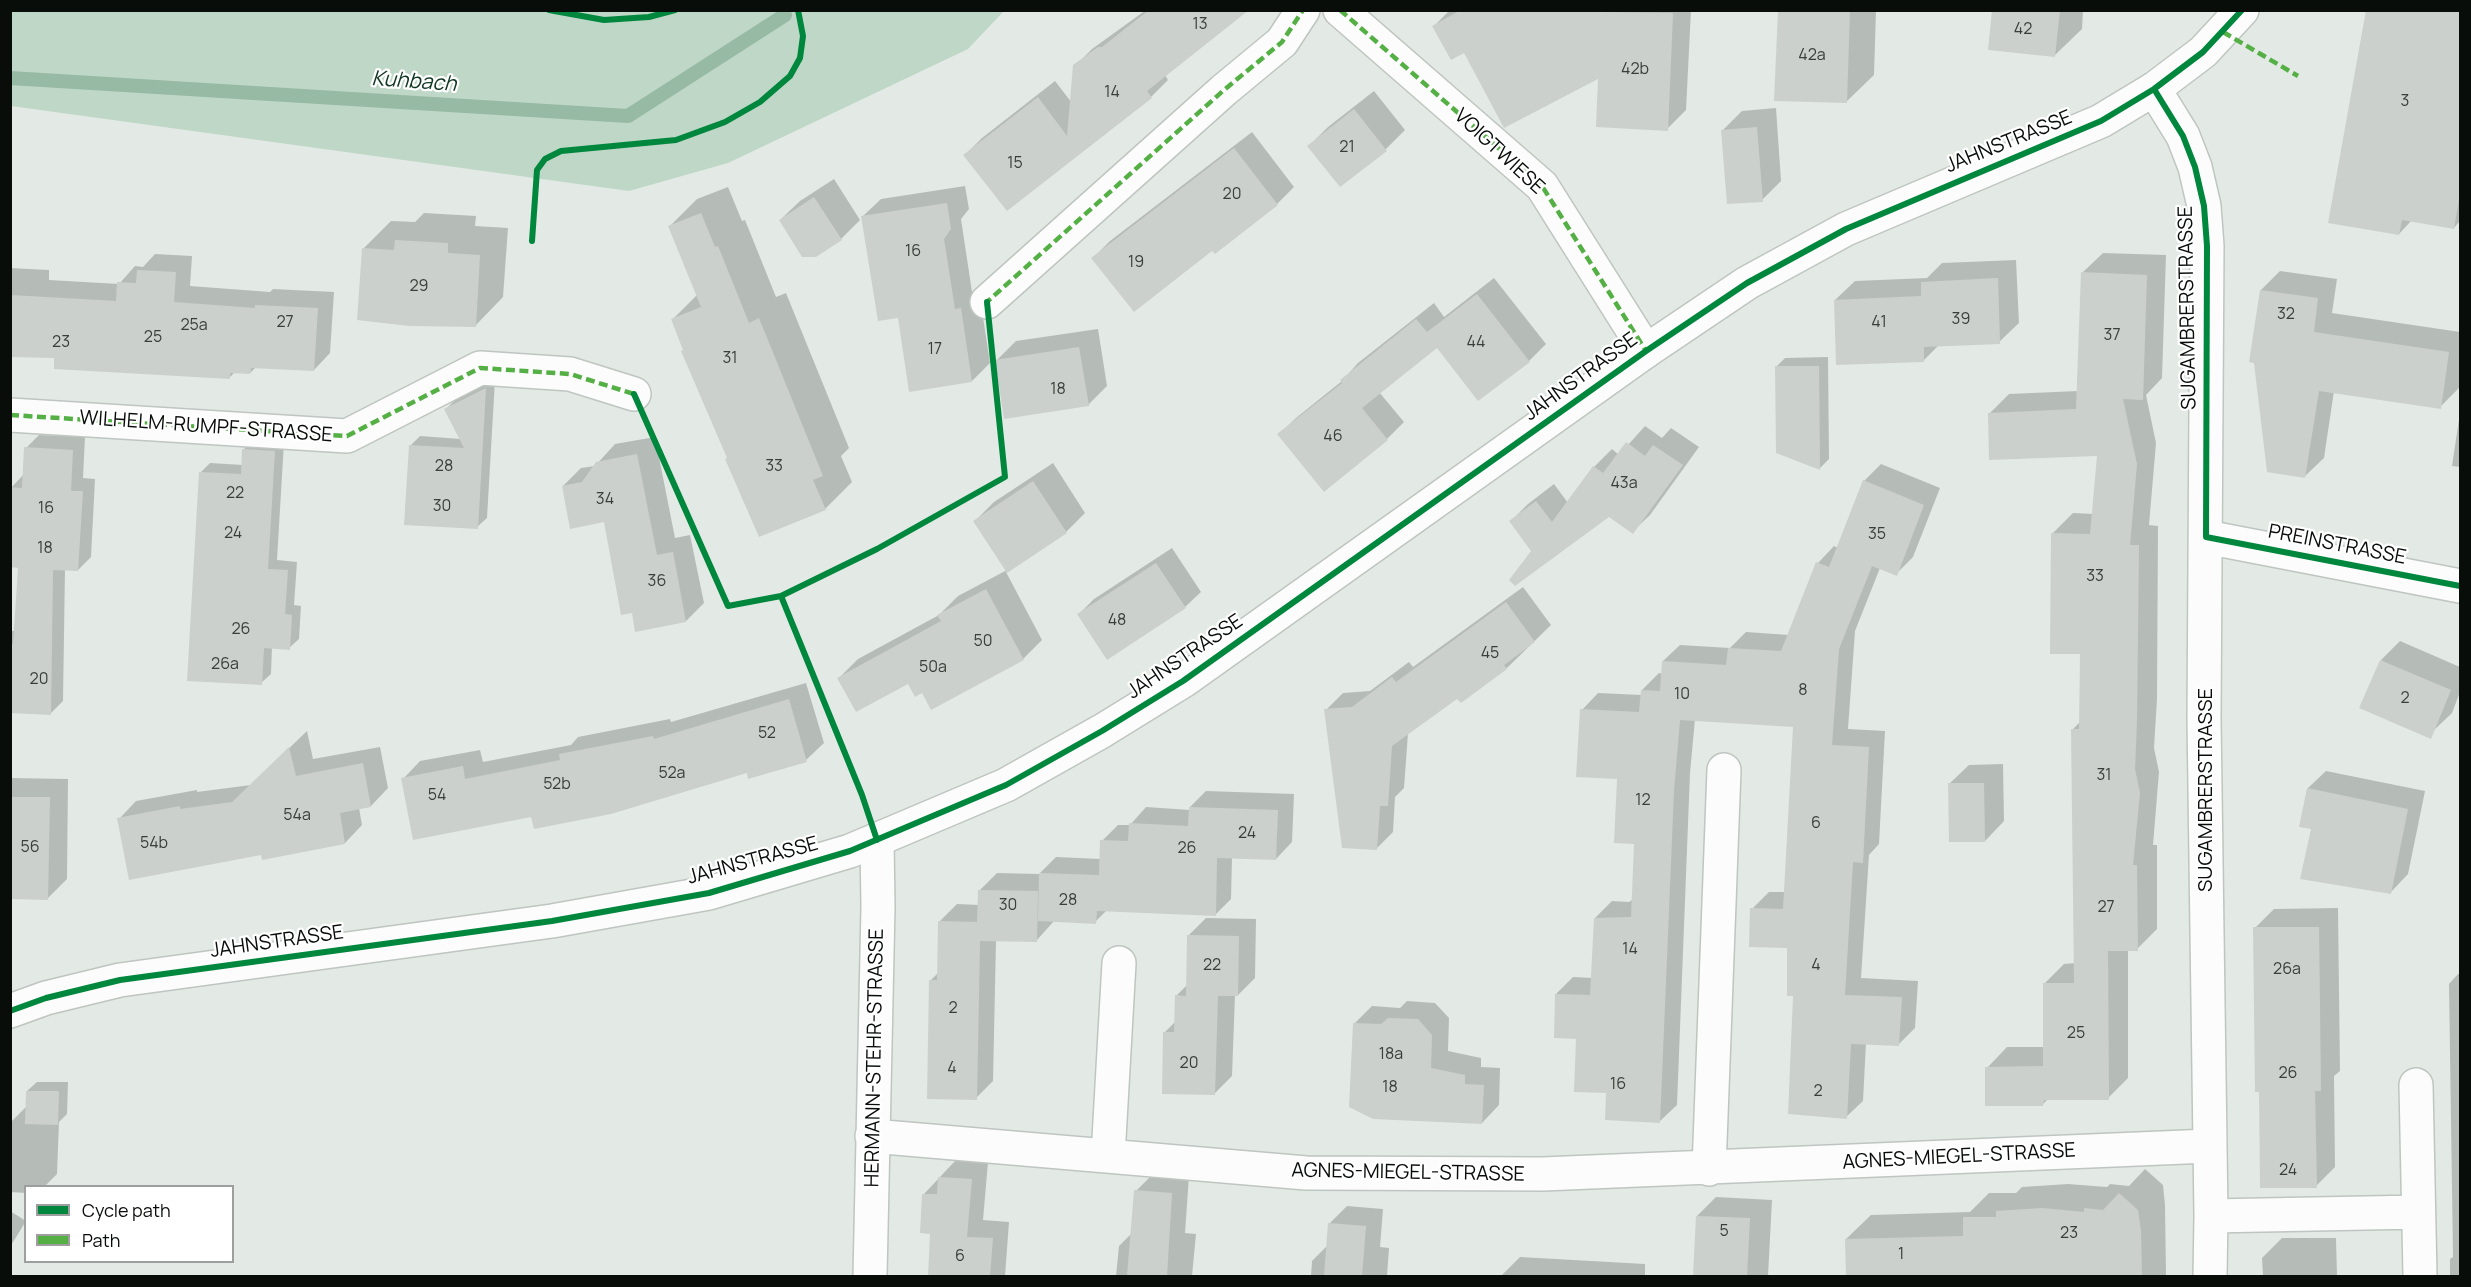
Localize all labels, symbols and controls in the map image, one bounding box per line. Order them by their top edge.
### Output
house number: 13 [1192,15,1208,35]
house number: 42 [2014,20,2032,40]
house number: 42a [1798,46,1826,66]
house number: 42b [1621,60,1649,80]
water label: Kuhbach [371,66,457,98]
house number: 14 [1104,83,1120,103]
house number: 3 [2401,92,2409,112]
street label: VOIGTWIESE [1449,104,1549,200]
street label: JAHNSTRASSE [1942,106,2076,178]
house number: 21 [1339,138,1355,158]
house number: 15 [1007,154,1023,174]
house number: 20 [1223,185,1241,205]
street label: SUGAMBRERSTRASSE [2174,206,2202,410]
house number: 16 [905,242,921,262]
house number: 19 [1128,253,1144,273]
house number: 29 [409,277,429,297]
house number: 32 [2277,305,2295,325]
house number: 39 [1952,310,1970,330]
house number: 27 [276,313,294,333]
house number: 41 [1871,313,1887,333]
house number: 25a [180,316,208,336]
house number: 37 [2104,326,2120,346]
house number: 25 [144,328,162,348]
street label: JAHNSTRASSE [1520,328,1642,426]
house number: 23 [52,333,70,353]
house number: 44 [1466,333,1486,353]
house number: 17 [928,340,942,360]
house number: 31 [722,349,738,369]
house number: 18 [1050,380,1066,400]
street label: WILHELM-RUMPF-STRASSE [79,406,333,448]
house number: 46 [1323,427,1343,447]
house number: 28 [435,457,453,477]
house number: 33 [765,457,783,477]
house number: 43a [1610,474,1638,494]
house number: 22 [226,484,244,504]
house number: 34 [596,490,614,510]
house number: 30 [433,497,451,517]
house number: 16 [38,499,54,519]
street label: PREINSTRASSE [2266,520,2408,570]
house number: 24 [224,524,242,544]
house number: 35 [1868,525,1886,545]
house number: 18 [37,539,53,559]
house number: 33 [2086,567,2104,587]
house number: 36 [648,572,666,592]
street label: JAHNSTRASSE [1123,609,1247,705]
house number: 48 [1108,611,1126,631]
house number: 26 [231,620,251,640]
house number: 50 [974,632,992,652]
house number: 45 [1481,644,1499,664]
house number: 26a [211,655,239,675]
house number: 50a [919,658,947,678]
house number: 20 [30,670,48,690]
house number: 8 [1798,681,1808,701]
house number: 10 [1674,685,1690,705]
street label: SUGAMBRERSTRASSE [2194,688,2218,892]
house number: 2 [2400,689,2410,709]
house number: 52 [758,724,776,744]
house number: 52a [659,764,685,784]
house number: 31 [2096,766,2112,786]
house number: 52b [543,775,571,795]
house number: 54 [428,786,446,806]
house number: 12 [1635,791,1651,811]
house number: 54a [283,806,311,826]
house number: 6 [1811,814,1821,834]
house number: 24 [1238,824,1256,844]
street label: JAHNSTRASSE [685,832,821,890]
house number: 54b [140,834,168,854]
house number: 56 [20,838,40,858]
house number: 26 [1177,839,1197,859]
house number: 28 [1059,891,1077,911]
house number: 30 [999,896,1017,916]
house number: 27 [2097,898,2115,918]
street label: JAHNSTRASSE [209,921,345,963]
street label: HERMANN-STEHR-STRASSE [861,928,889,1188]
house number: 14 [1622,940,1638,960]
house number: 22 [1203,956,1221,976]
house number: 4 [1811,956,1821,976]
house number: 26a [2273,960,2301,980]
house number: 2 [948,999,958,1019]
house number: 25 [2067,1024,2085,1044]
house number: 18a [1379,1045,1403,1065]
house number: 20 [1180,1054,1198,1074]
house number: 4 [947,1059,957,1079]
house number: 26 [2278,1064,2298,1084]
house number: 16 [1610,1075,1626,1095]
house number: 18 [1382,1078,1398,1098]
house number: 2 [1813,1082,1823,1102]
street label: AGNES-MIEGEL-STRASSE [1842,1139,2076,1175]
street label: AGNES-MIEGEL-STRASSE [1291,1159,1525,1187]
house number: 24 [2279,1161,2297,1181]
legend [24,1185,234,1263]
text: Cycle path [82,1198,171,1222]
house number: 5 [1719,1222,1729,1242]
house number: 23 [2060,1224,2078,1244]
text: Path [82,1228,120,1252]
house number: 1 [1898,1245,1904,1265]
house number: 6 [955,1247,965,1267]

